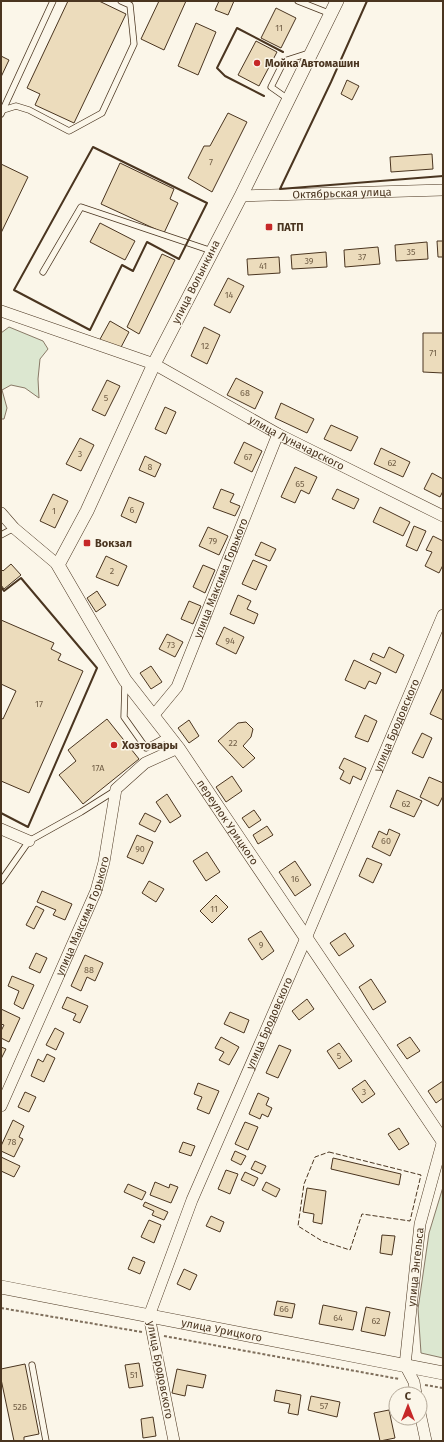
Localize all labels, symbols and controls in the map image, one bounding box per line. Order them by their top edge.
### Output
house number: 11 [275,23,283,33]
place label: Мойка Автомашин [265,57,360,70]
marker: Мойка Автомашин [252,58,262,68]
house number: 7 [209,157,213,167]
street label: Октябрьская улица [292,185,392,201]
place label: ПАТП [277,221,304,234]
marker: ПАТП [264,222,274,232]
street label: улица Волынкина [169,238,223,326]
house number: 35 [406,247,416,257]
house number: 37 [358,252,366,262]
house number: 39 [304,256,314,266]
house number: 41 [259,261,267,271]
house number: 14 [225,290,234,300]
house number: 12 [201,341,209,351]
house number: 71 [429,348,437,358]
house number: 68 [240,388,250,398]
house number: 5 [104,393,109,403]
street label: улица Луначарского [247,413,347,473]
house number: 3 [78,449,82,459]
house number: 67 [244,452,252,462]
house number: 62 [387,458,397,468]
house number: 8 [148,462,153,472]
house number: 65 [295,479,305,489]
house number: 6 [130,505,135,515]
house number: 1 [52,506,56,516]
street label: улица Максима Горького [191,516,250,640]
house number: 79 [209,536,218,546]
place label: Вокзал [95,537,132,550]
marker: Вокзал [82,538,92,548]
house number: 2 [110,566,114,576]
house number: 94 [225,636,235,646]
house number: 73 [167,640,175,650]
street label: улица Бродовского [371,677,422,774]
house number: 17 [35,699,43,709]
house number: 22 [229,738,237,748]
place label: Хозтовары [121,739,178,752]
marker: Хозтовары [109,740,119,750]
house number: 17А [92,763,105,773]
street label: переулок Урицкого [195,777,261,867]
house number: 62 [401,799,411,809]
house number: 60 [381,836,391,846]
house number: 90 [135,844,145,854]
street label: улица Максима Горького [53,855,111,978]
house number: 16 [291,874,300,884]
house number: 11 [210,904,218,914]
house number: 9 [259,940,264,950]
house number: 88 [84,965,94,975]
street label: улица Бродовского [243,975,295,1072]
house number: 5 [337,1051,342,1061]
house number: 3 [362,1087,366,1097]
house number: 78 [8,1137,16,1147]
street label: улица Энгельса [405,1227,426,1307]
house number: 66 [279,1304,289,1314]
house number: 64 [333,1313,343,1323]
street label: улица Урицкого [180,1316,263,1344]
house number: 62 [371,1316,381,1326]
street label: улица Бродовского [144,1320,176,1420]
house number: 51 [130,1370,138,1380]
north arrow [388,1386,428,1426]
text: С [405,1390,412,1403]
house number: 57 [320,1401,328,1411]
house number: 52Б [13,1402,27,1412]

